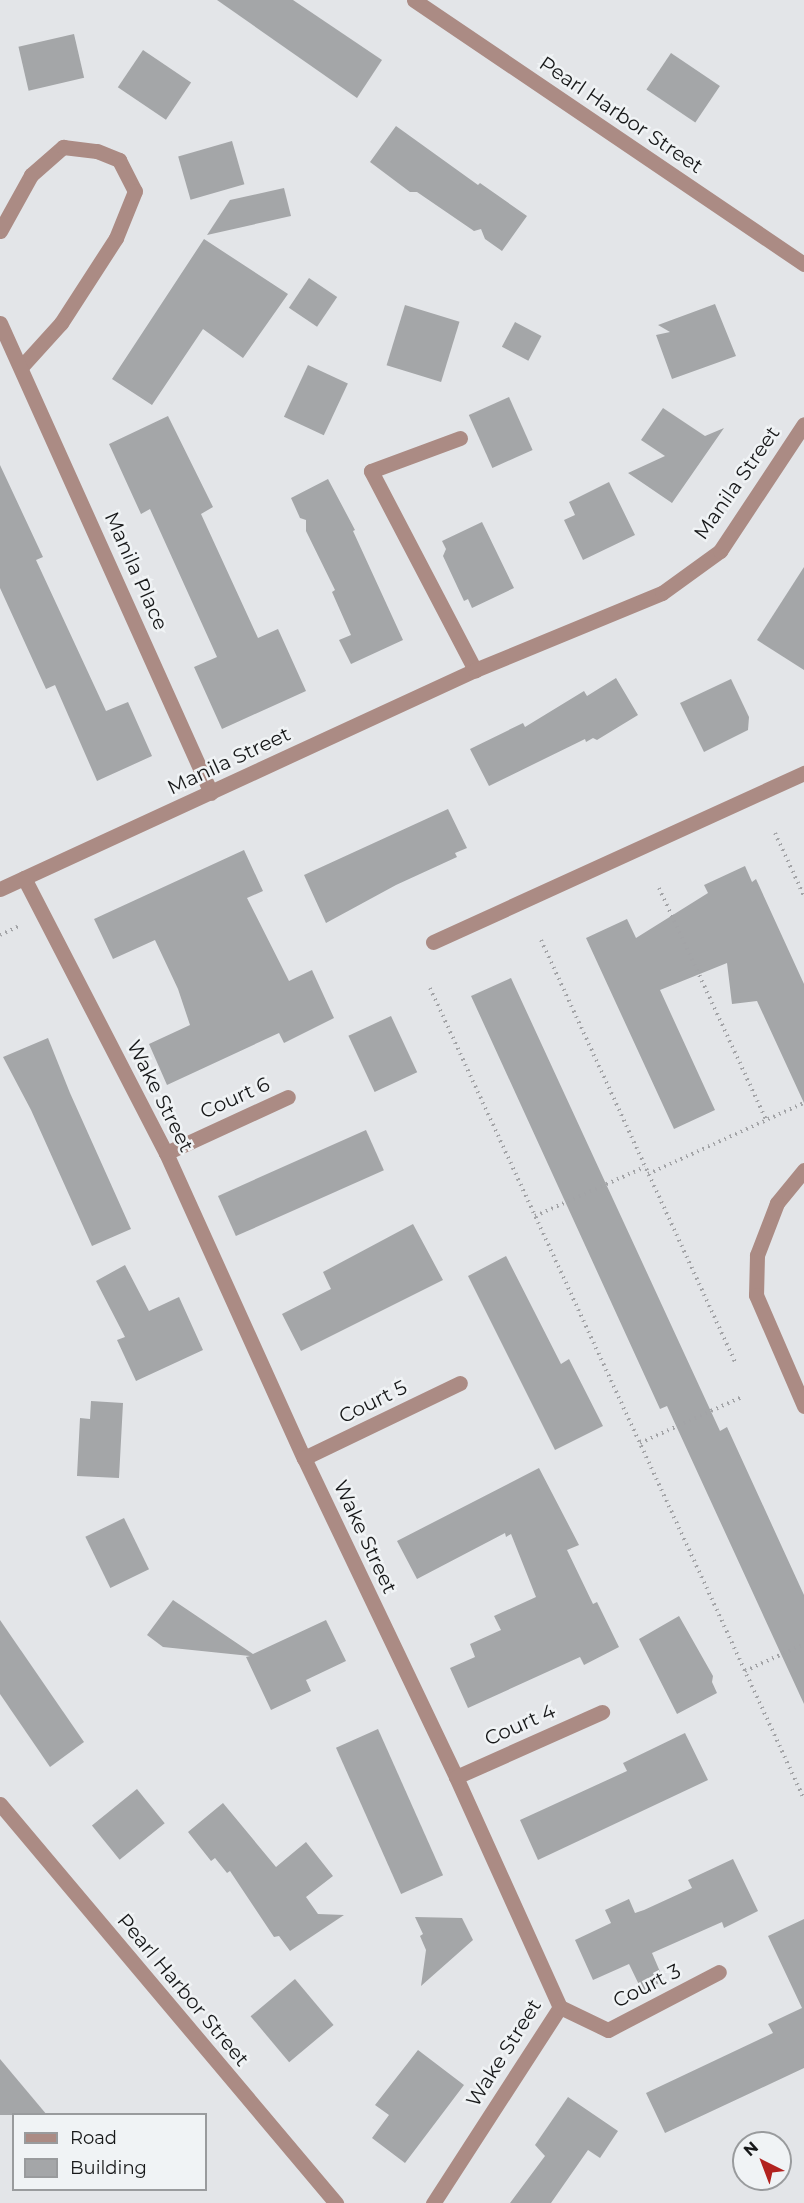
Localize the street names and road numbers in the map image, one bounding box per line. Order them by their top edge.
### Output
street label: Pearl Harbor Street [535,51,707,179]
street label: Manila Street [689,422,785,544]
street label: Manila Place [99,508,173,634]
street label: Manila Street [164,722,294,800]
street label: Wake Street [122,1036,198,1156]
street label: Court 6 [197,1072,273,1124]
street label: Court 5 [335,1375,411,1429]
street label: Wake Street [328,1477,402,1597]
street label: Court 4 [481,1699,559,1751]
street label: Pearl Harbor Street [112,1909,254,2071]
street label: Court 3 [609,1959,685,2013]
street label: Wake Street [461,1995,547,2111]

